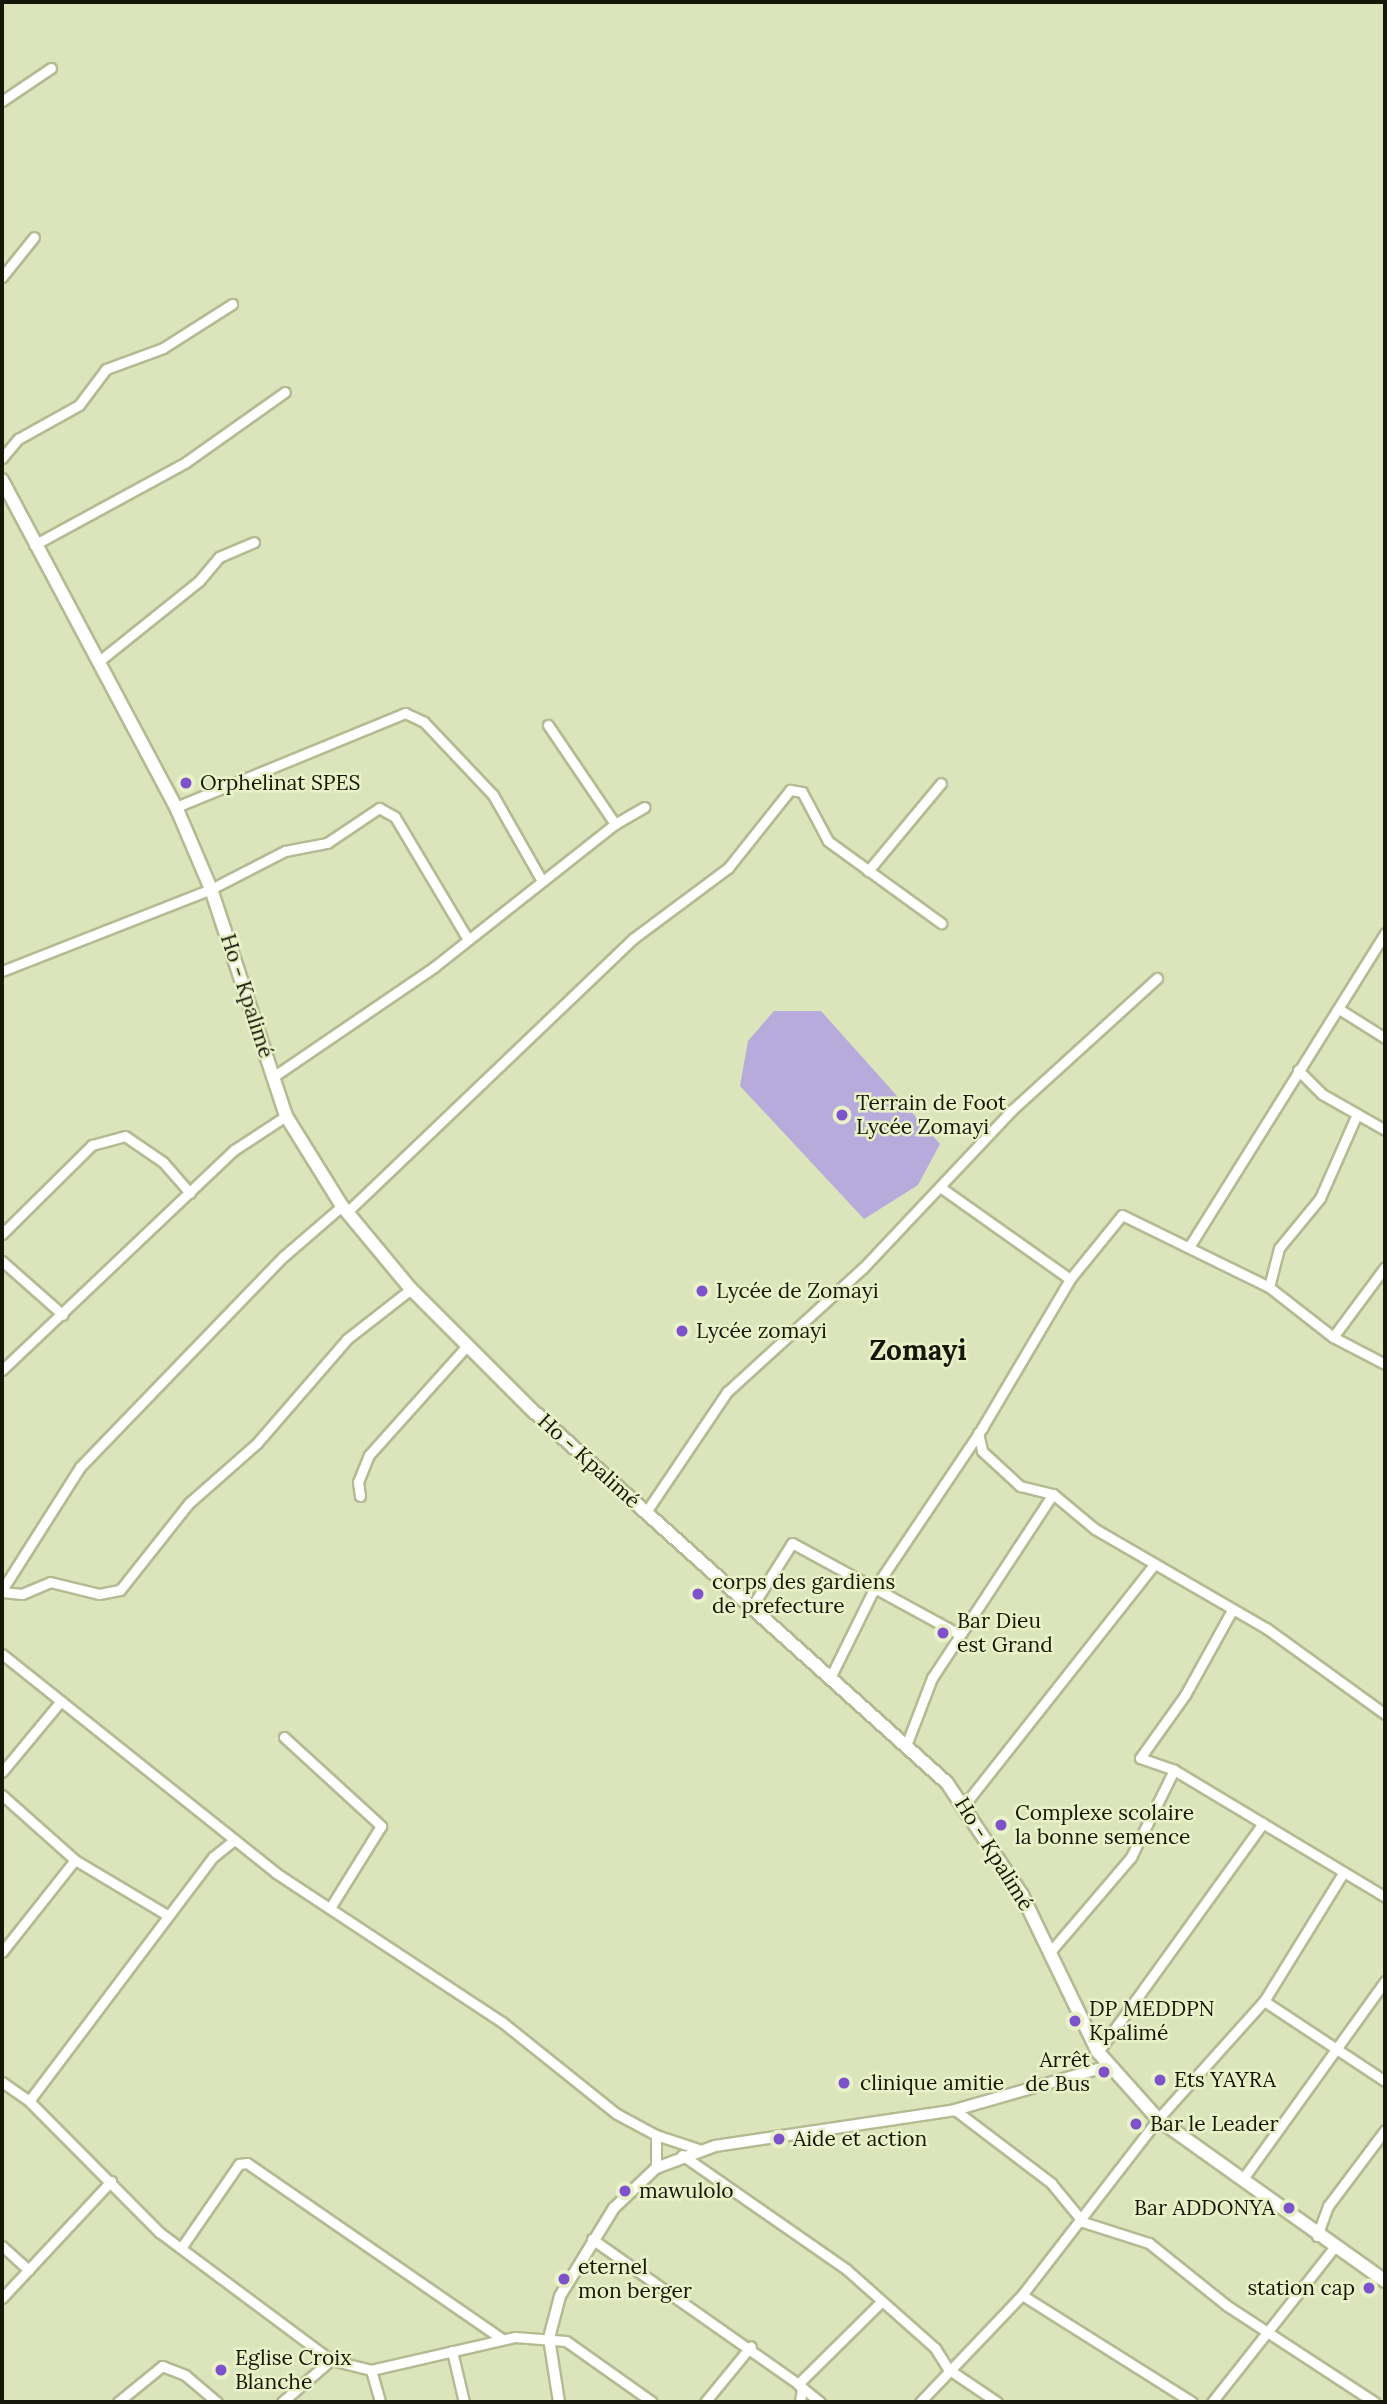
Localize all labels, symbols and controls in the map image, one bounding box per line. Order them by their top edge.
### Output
place label: Orphelinat SPES [200,770,360,796]
marker: Orphelinat SPES [178,775,194,791]
street label: Ho - Kpalimé [215,931,279,1061]
place label: Terrain de Foot Lycée Zomayi [856,1090,1006,1140]
marker: Terrain de Foot Lycée Zomayi [834,1107,850,1123]
place label: Lycée de Zomayi [716,1278,879,1304]
marker: Lycée de Zomayi [694,1283,710,1299]
place label: Lycée zomayi [696,1318,827,1344]
marker: Lycée zomayi [674,1323,690,1339]
district label: Zomayi [869,1333,967,1367]
street label: Ho - Kpalimé [533,1408,645,1514]
place label: corps des gardiens de prefecture [712,1569,895,1619]
marker: corps des gardiens de prefecture [690,1586,706,1602]
place label: Bar Dieu est Grand [957,1608,1053,1658]
marker: Bar Dieu est Grand [935,1625,951,1641]
street label: Ho - Kpalimé [949,1793,1039,1915]
place label: Complexe scolaire la bonne semence [1015,1800,1194,1850]
marker: Complexe scolaire la bonne semence [993,1817,1009,1833]
place label: DP MEDDPN Kpalimé [1089,1996,1215,2046]
marker: DP MEDDPN Kpalimé [1067,2013,1083,2029]
place label: Arrêt de Bus [1025,2047,1090,2097]
marker: Arrêt de Bus [1096,2064,1112,2080]
place label: Ets YAYRA [1174,2067,1276,2093]
place label: clinique amitie [860,2070,1004,2096]
marker: Ets YAYRA [1152,2072,1168,2088]
marker: clinique amitie [834,2073,854,2093]
place label: Bar le Leader [1150,2111,1278,2137]
marker: Bar le Leader [1128,2116,1144,2132]
place label: Aide et action [793,2126,927,2152]
marker: Aide et action [771,2131,787,2147]
place label: mawulolo [639,2178,734,2204]
marker: mawulolo [617,2183,633,2199]
place label: Bar ADDONYA [1134,2195,1275,2221]
marker: Bar ADDONYA [1281,2200,1297,2216]
place label: eternel mon berger [578,2254,692,2304]
marker: eternel mon berger [556,2271,572,2287]
place label: station cap [1247,2275,1355,2301]
marker: station cap [1361,2280,1377,2296]
place label: Eglise Croix Blanche [235,2345,351,2395]
marker: Eglise Croix Blanche [213,2362,229,2378]

